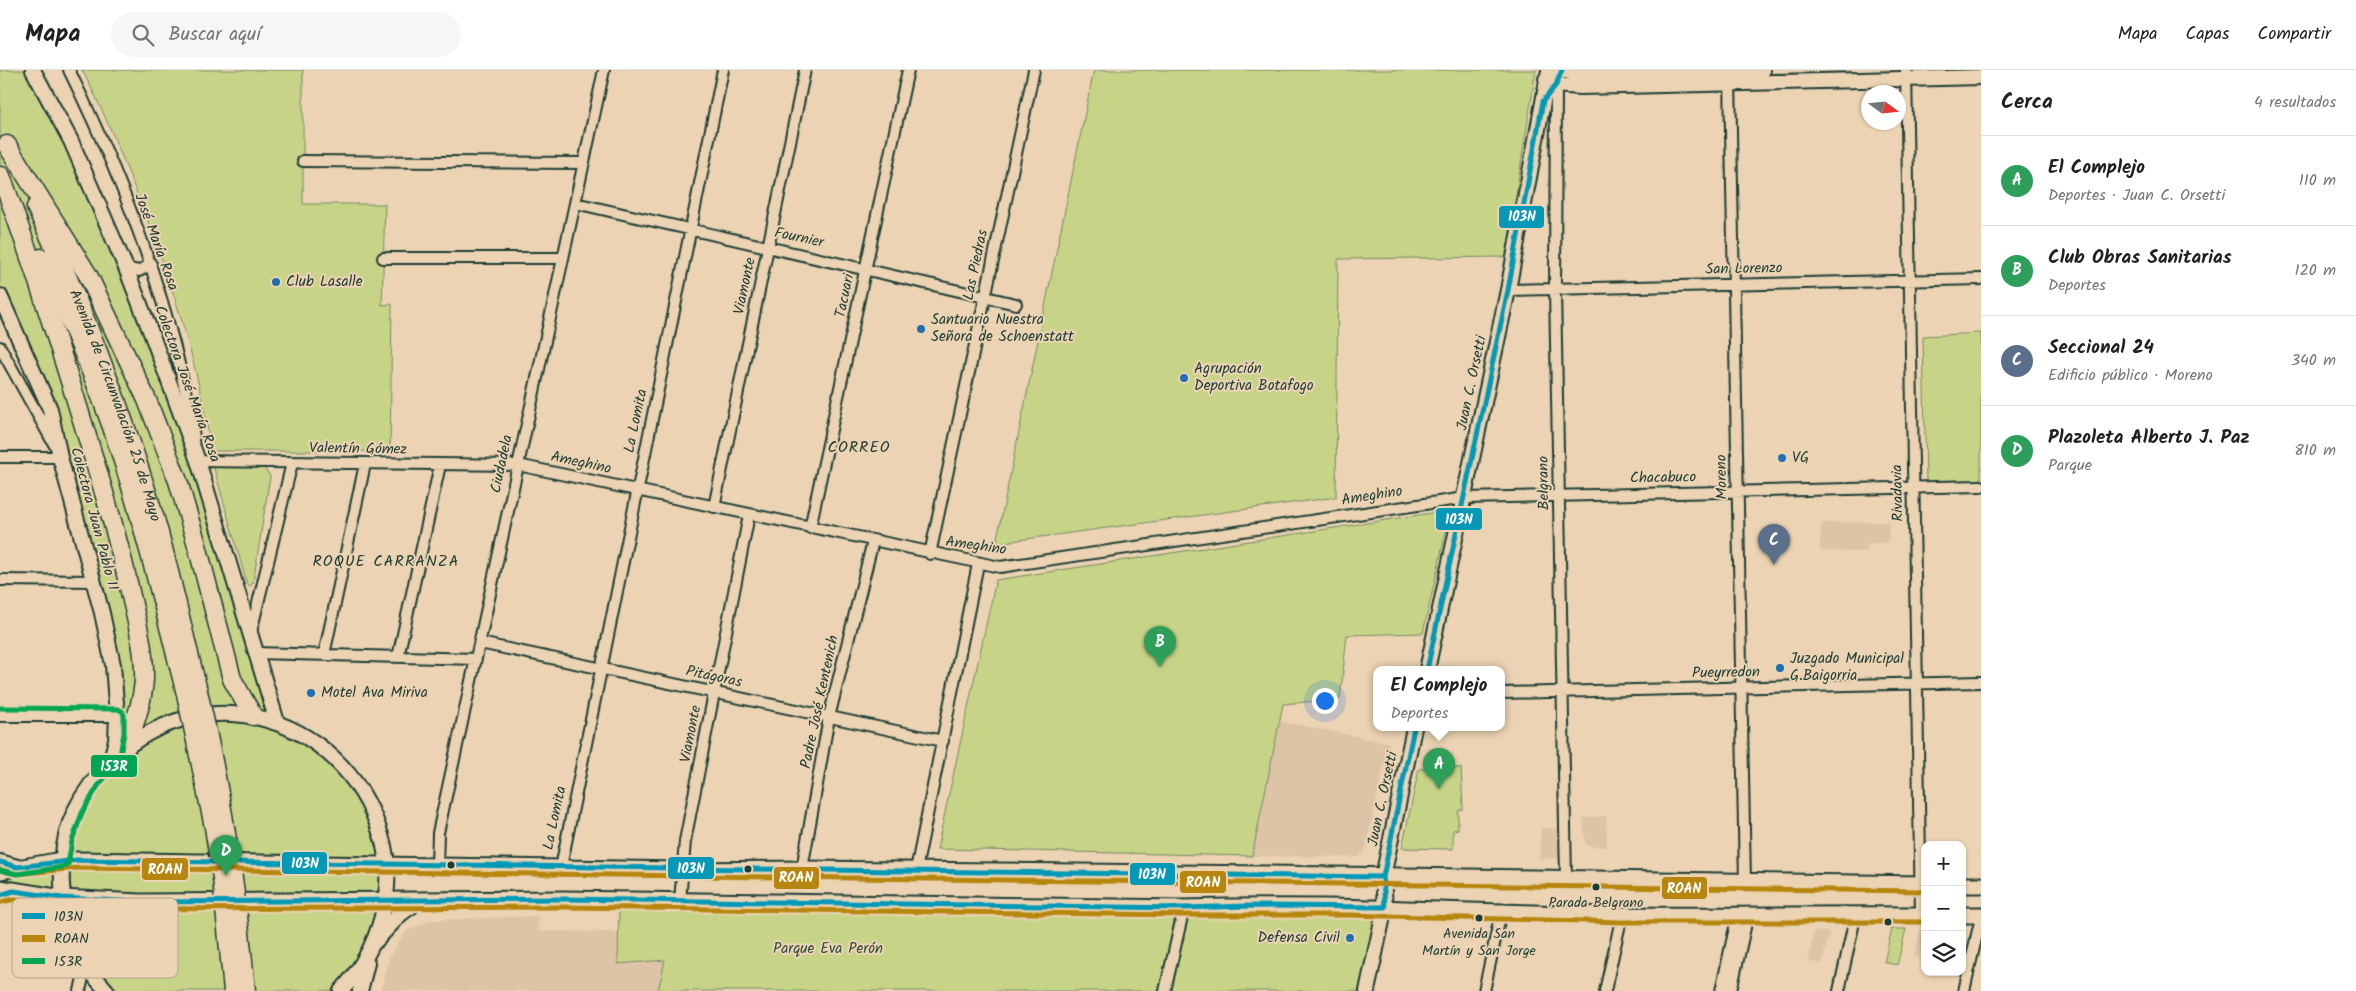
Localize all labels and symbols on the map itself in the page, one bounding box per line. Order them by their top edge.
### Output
north arrow [1861,85,1906,130]
street label: José María Rosa [127,190,185,294]
line badge: 103N [1498,205,1545,229]
text: 103N [1508,206,1536,228]
street label: Fournier [772,221,827,255]
street label: Las Piedras [957,227,995,303]
street label: Viamonte [727,255,763,317]
street label: San Lorenzo [1705,256,1783,282]
place label: Club Lasalle [286,270,363,294]
street label: Tacuari [829,270,862,320]
marker: Club Lasalle [270,276,282,288]
street label: Avenida de Circunvalación 25 de Mayo [62,286,167,525]
street label: Colectora José María Rosa [147,302,227,466]
place label: Santuario Nuestra Señora de Schoenstatt [931,308,1074,349]
marker: Santuario Nuestra Señora de Schoenstatt [915,323,927,335]
street label: Juan C. Orsetti [1450,332,1494,433]
place label: Agrupación Deportiva Botafogo [1194,357,1314,398]
marker: Agrupación Deportiva Botafogo [1178,372,1190,384]
street label: La Lomita [618,387,654,455]
street label: Ciudadela [484,433,520,495]
district label: CORREO [827,435,891,460]
street label: Valentín Gómez [309,436,408,462]
street label: Colectora Juan Pablo II [63,445,125,594]
street label: Ameghino [549,445,614,481]
place label: VG [1792,446,1809,470]
marker: VG [1776,452,1788,464]
street label: Moreno [1710,454,1734,500]
street label: Belgrano [1532,456,1556,510]
street label: Rivadavia [1886,464,1910,522]
street label: Chacabuco [1630,465,1697,491]
street label: Ameghino [1340,479,1404,513]
line badge: 103N [1435,507,1483,531]
text: 103N [1445,509,1473,531]
pin: C [1758,524,1790,565]
street label: Ameghino [944,530,1008,562]
district label: ROQUE CARRANZA [313,549,459,574]
pin: B [1144,626,1176,667]
street label: Padre José Kentenich [794,633,846,771]
place label: Juzgado Municipal G.Baigorria [1790,647,1904,688]
street label: Pitágoras [684,659,745,695]
street label: Pueyrredon [1692,660,1760,686]
marker: Juzgado Municipal G.Baigorria [1774,662,1786,674]
place label: Motel Ava Miriva [321,681,428,705]
marker: Motel Ava Miriva [305,687,317,699]
your location [1312,688,1338,714]
street label: Viamonte [674,703,708,765]
street label: Juan C. Orsetti [1361,748,1405,849]
pin: A [1423,748,1455,789]
line badge: 153R [90,754,138,778]
text: 153R [100,756,128,778]
street label: La Lomita [537,784,573,852]
pin: D [210,835,242,876]
line badge: 103N [281,851,328,875]
text: 103N [291,853,319,875]
line badge: 103N [667,856,715,880]
line badge: ROAN [141,857,189,881]
text: 103N [677,858,705,880]
text: ROAN [148,859,183,881]
unlabelled marker [446,860,456,870]
line badge: 103N [1129,862,1176,886]
unlabelled marker [743,864,753,874]
text: 103N [1138,864,1166,886]
line badge: ROAN [773,866,820,890]
text: ROAN [779,867,814,889]
line badge: ROAN [1179,870,1227,894]
text: ROAN [1186,872,1221,894]
line badge: ROAN [1661,876,1708,900]
text: ROAN [1667,878,1702,900]
marker: Parada Belgrano [1591,882,1601,892]
place label: Parada Belgrano [1549,892,1643,914]
legend [12,898,178,978]
text: 103N [54,906,83,928]
marker: Avenida San Martín y San Jorge [1474,913,1484,923]
unlabelled marker [1883,917,1893,927]
place label: Avenida San Martín y San Jorge [1422,923,1537,962]
place label: Defensa Civil [1258,926,1340,950]
text: ROAN [54,928,89,950]
marker: Defensa Civil [1344,932,1356,944]
park label: Parque Eva Perón [773,937,883,961]
text: 153R [54,951,82,973]

